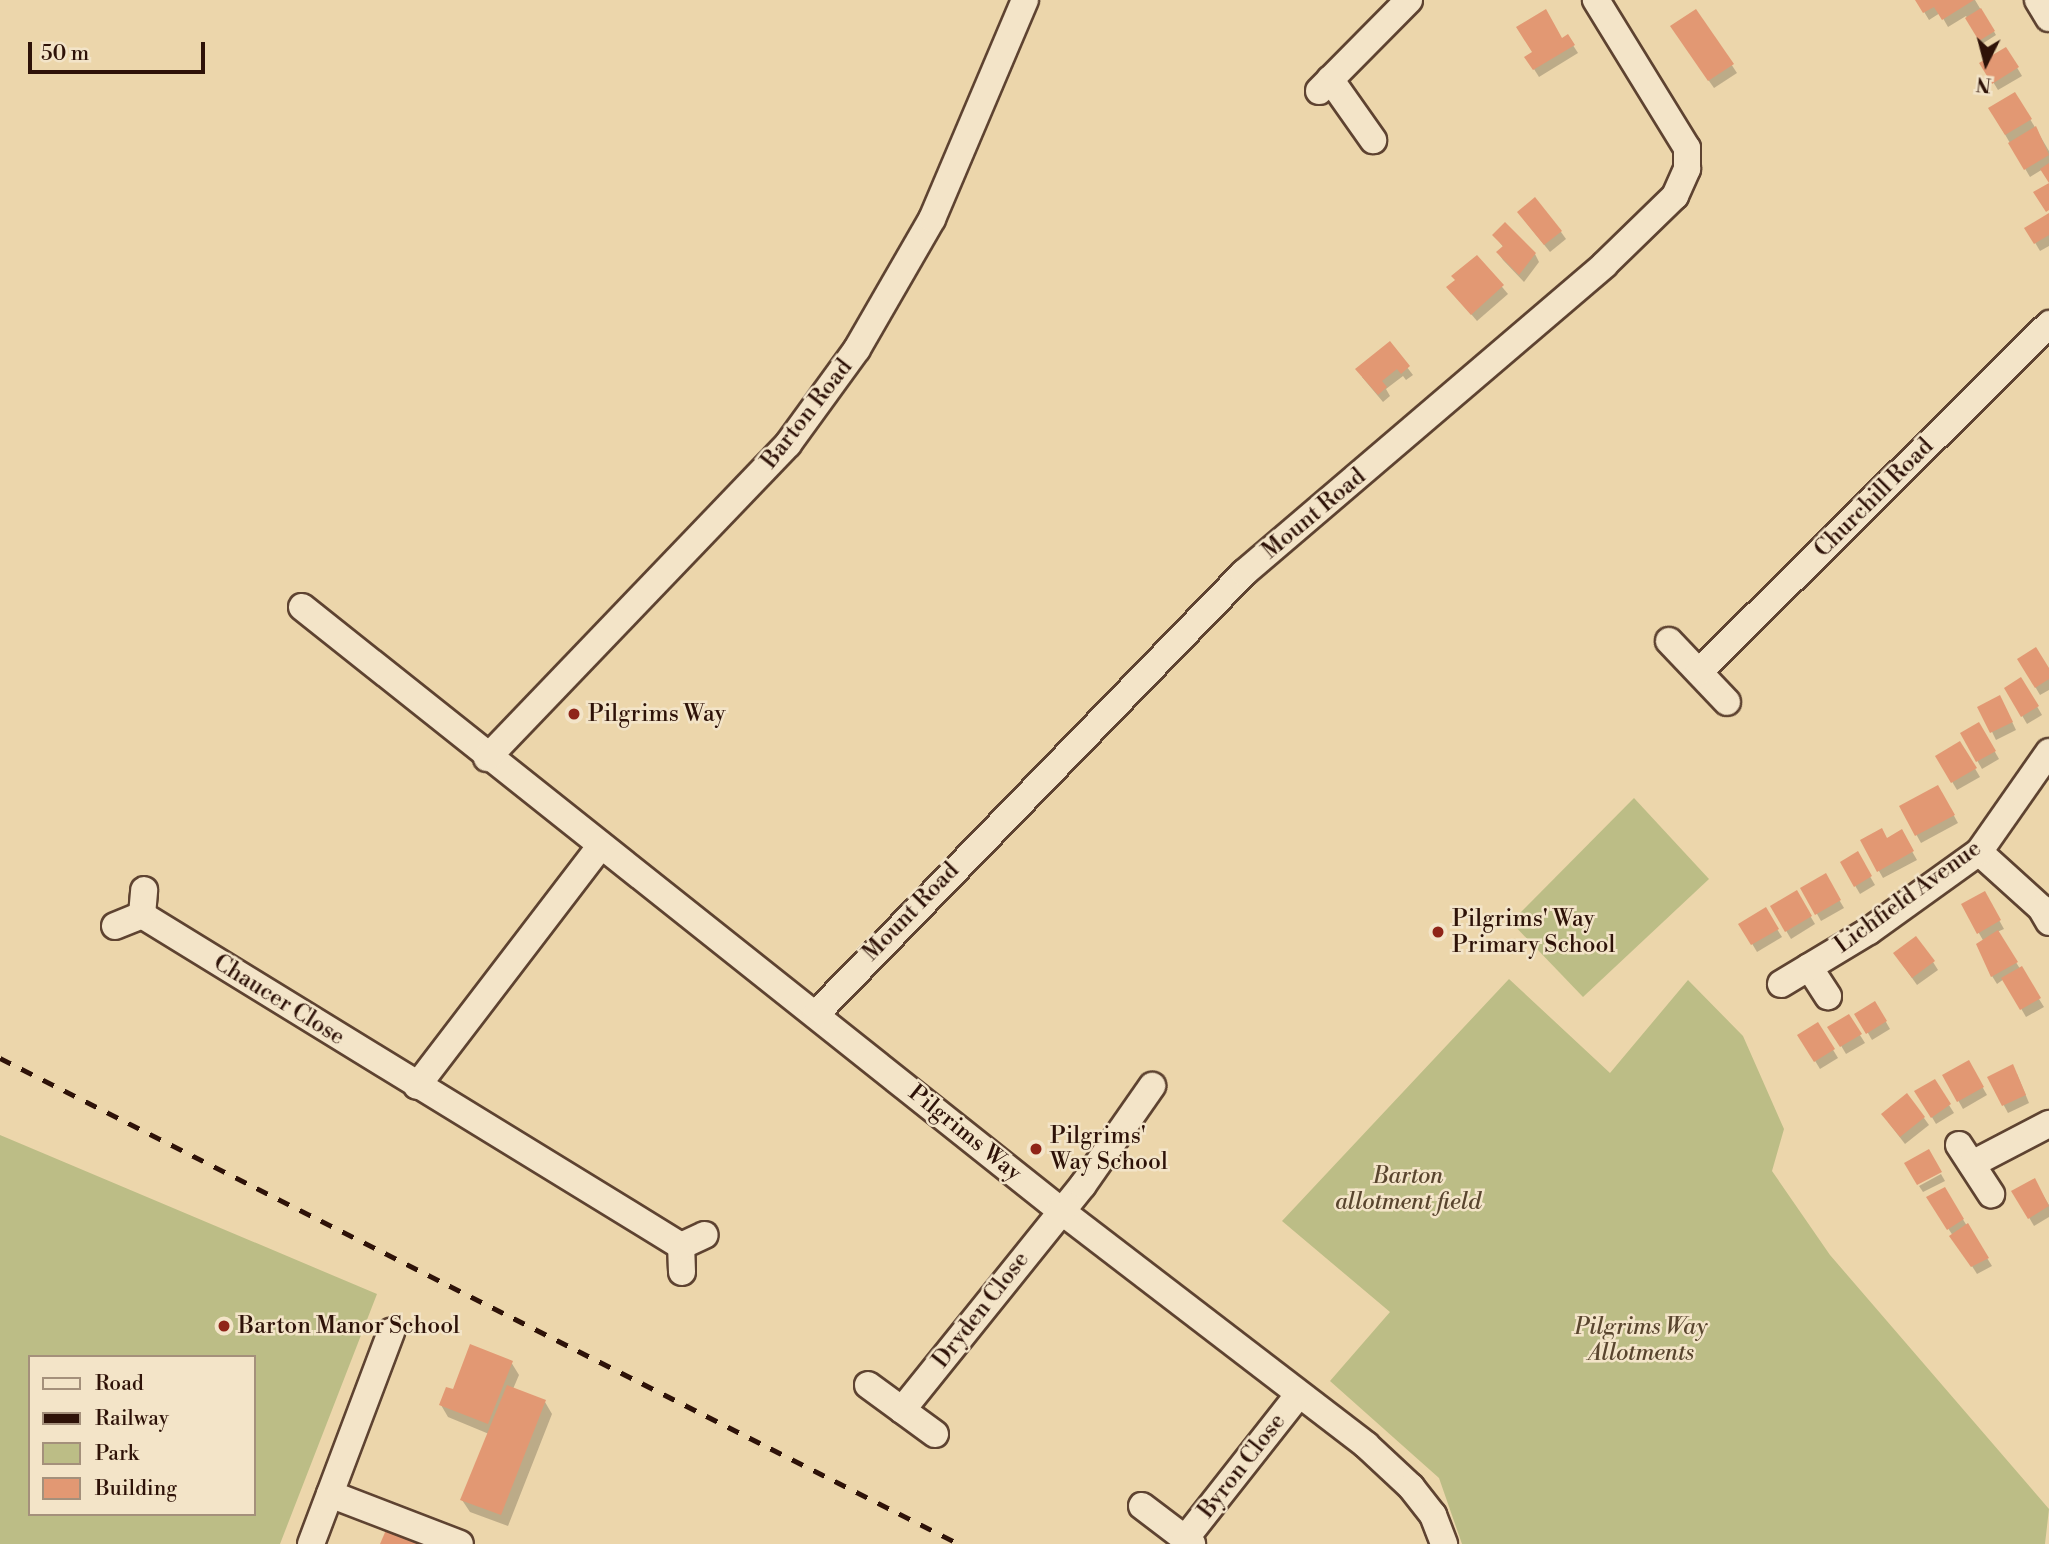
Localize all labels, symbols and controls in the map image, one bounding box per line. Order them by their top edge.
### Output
scale bar [32,28,208,72]
north arrow [1951,28,2021,98]
text: 50 m [41,41,89,67]
text: N [1975,71,1993,97]
street label: Barton Road [756,354,858,474]
street label: Churchill Road [1809,433,1939,563]
street label: Mount Road [1257,463,1371,565]
place label: Pilgrims Way [588,700,726,728]
marker: Pilgrims Way [566,706,582,722]
street label: Lichfield Avenue [1829,835,1987,959]
street label: Mount Road [857,857,965,967]
place label: Pilgrims' Way Primary School [1452,905,1615,959]
marker: Pilgrims' Way Primary School [1430,924,1446,940]
street label: Chaucer Close [208,949,350,1051]
street label: Pilgrims Way [903,1079,1027,1187]
place label: Pilgrims' Way School [1050,1122,1168,1176]
marker: Pilgrims' Way School [1028,1141,1044,1157]
park label: Barton allotment field [1335,1162,1481,1216]
street label: Dryden Close [927,1246,1035,1374]
place label: Barton Manor School [238,1312,460,1340]
park label: Pilgrims Way Allotments [1574,1313,1708,1367]
marker: Barton Manor School [216,1318,232,1334]
legend [28,1355,256,1516]
text: Road [95,1371,144,1397]
text: Railway [95,1406,169,1432]
street label: Byron Close [1193,1408,1291,1524]
text: Park [95,1441,139,1467]
text: Building [95,1476,177,1502]

